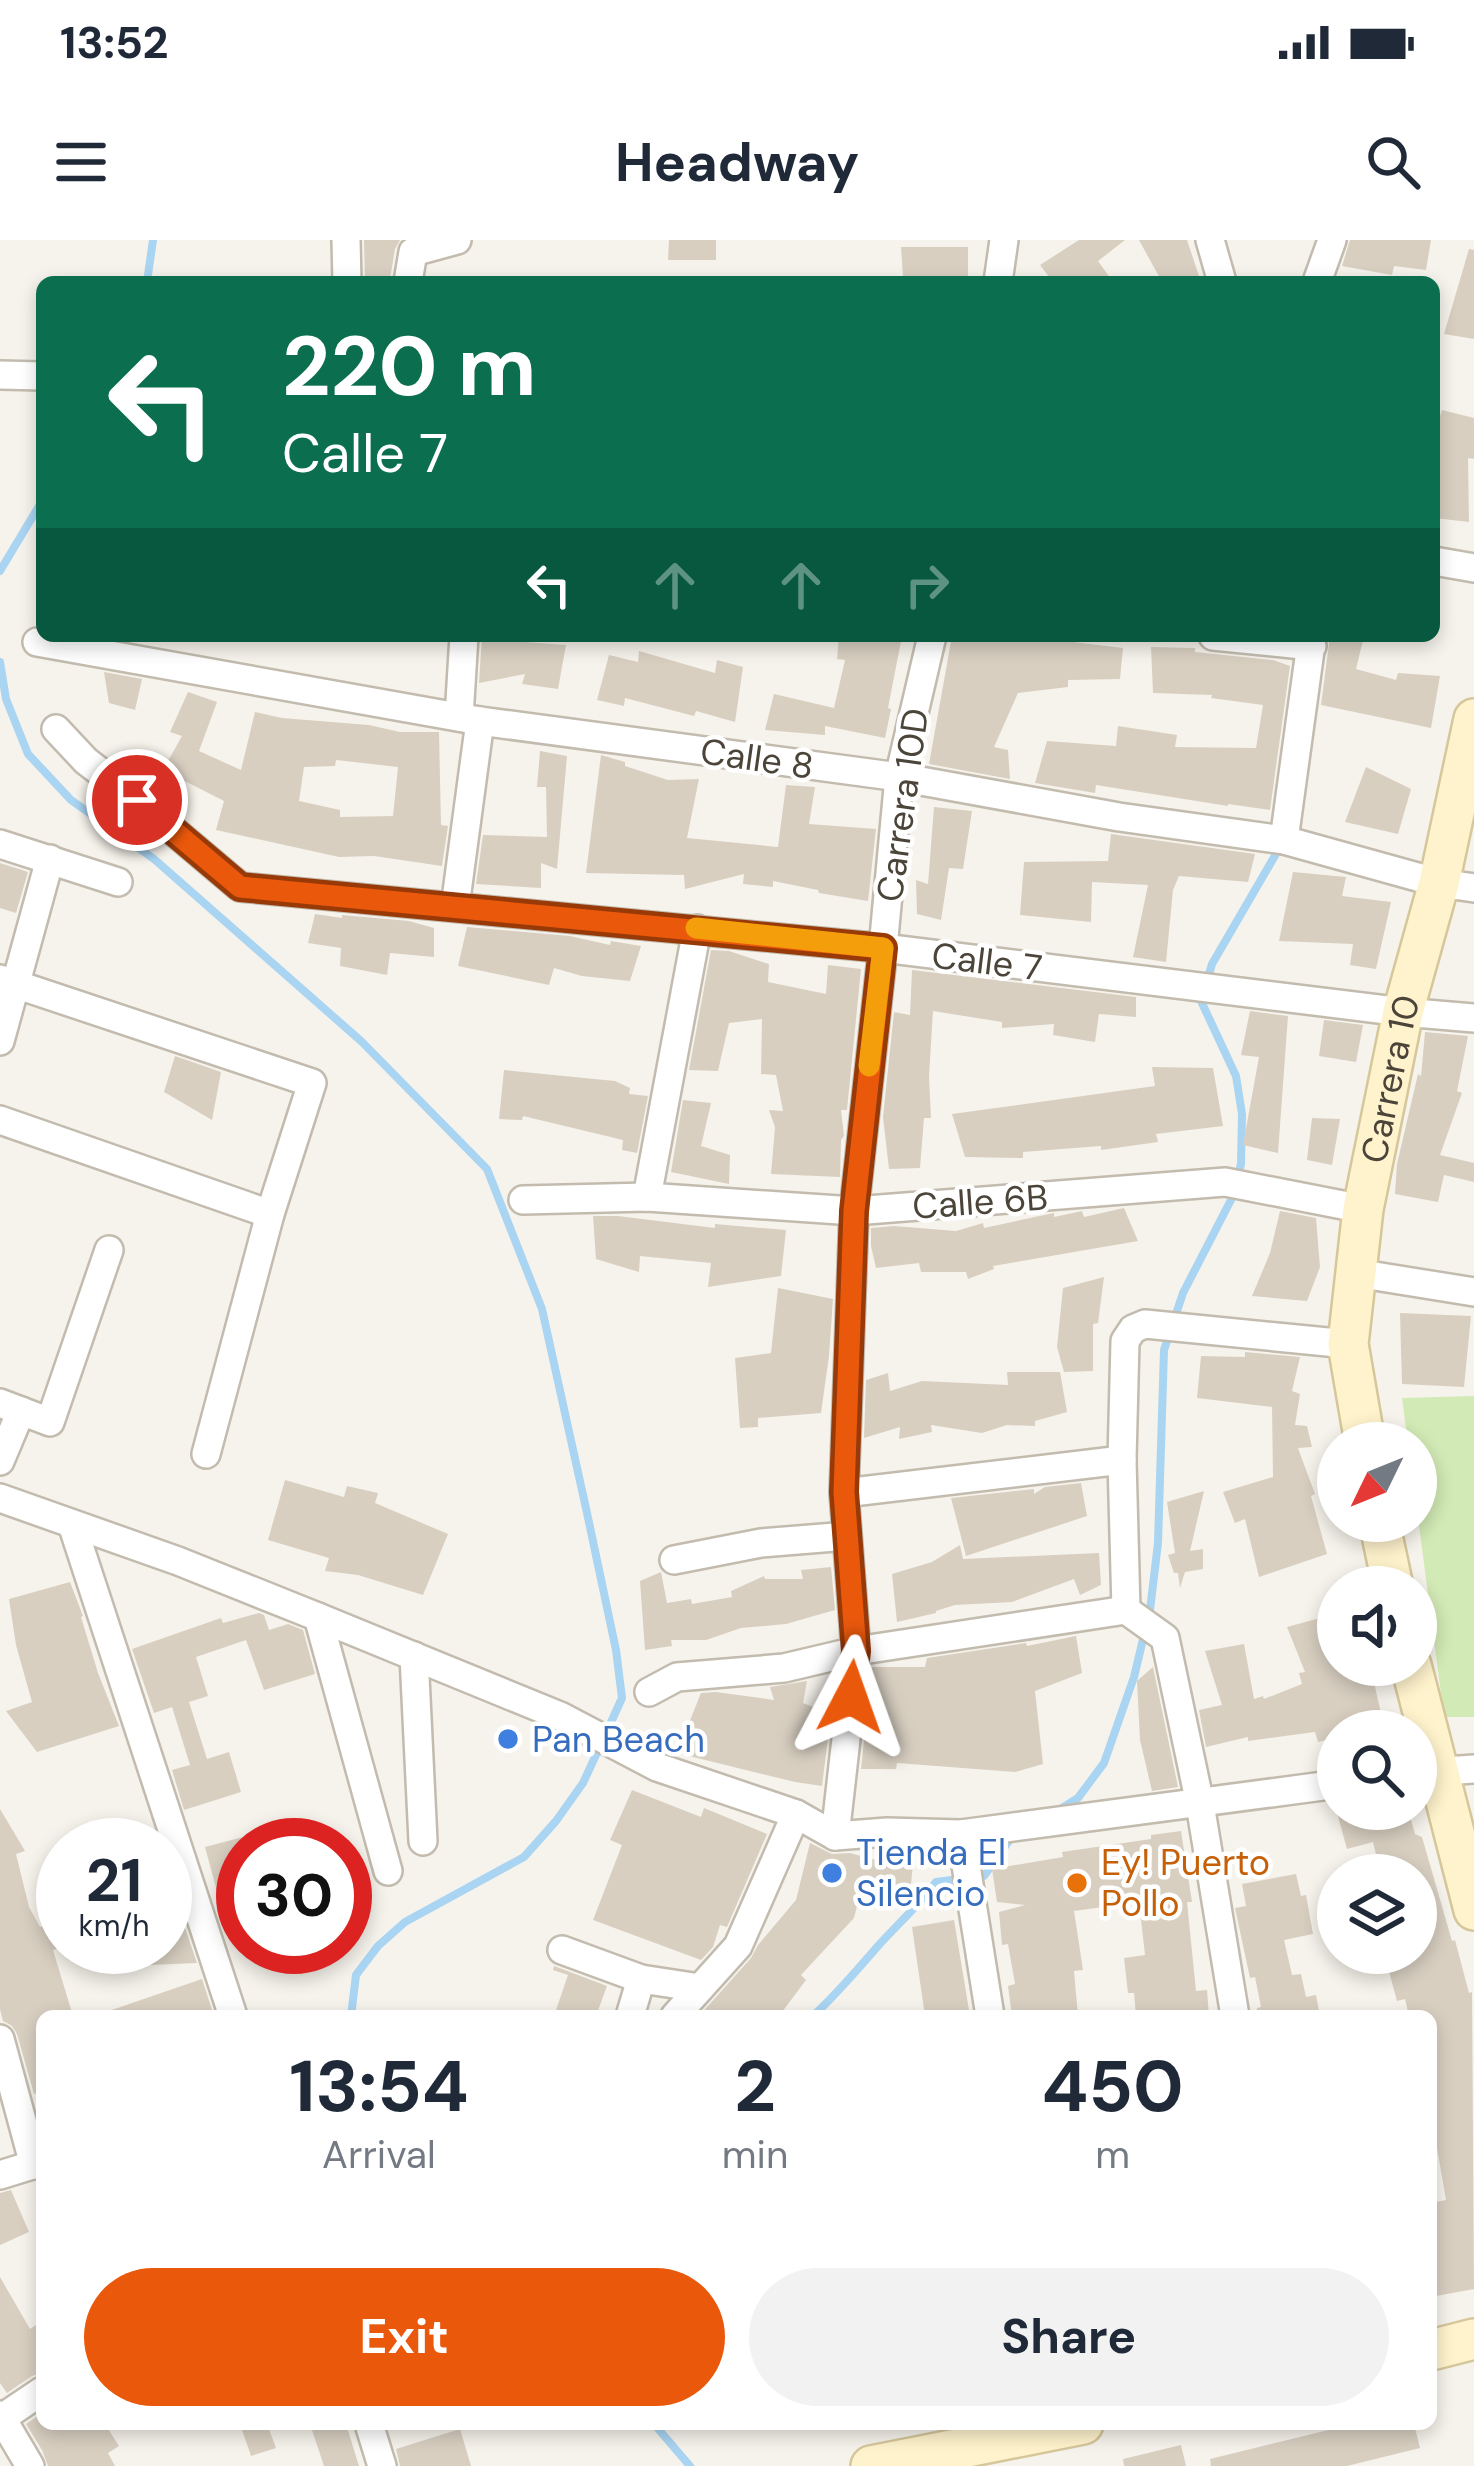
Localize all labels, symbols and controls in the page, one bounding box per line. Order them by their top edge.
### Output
text: 13:52 [60,13,169,72]
text: Headway [615,127,859,198]
icon: menu [48,129,114,195]
icon: search [1360,129,1426,195]
text: 220 m [282,312,537,421]
icon: left [84,324,240,480]
text: Calle 7 [282,418,448,489]
icon: left [516,552,582,618]
icon: ahead [642,552,708,618]
icon: ahead [768,552,834,618]
icon: right [894,552,960,618]
street label: Carrera 10D [866,705,939,905]
street label: Calle 8 [698,727,816,790]
pin [86,749,188,851]
icon: arrive [104,767,170,833]
street label: Calle 7 [929,931,1045,992]
street label: Carrera 10 [1350,990,1431,1167]
street label: Calle 6B [911,1173,1049,1230]
north arrow [1317,1422,1437,1542]
map controls [1317,1422,1437,1974]
button: sound [1317,1566,1437,1686]
position arrow [788,1634,914,1760]
button: search [1317,1710,1437,1830]
place label: Pan Beach [532,1716,705,1763]
marker: Pan Beach [495,1726,521,1752]
speed limit sign: 30 [216,1818,372,1974]
place label: Tienda El Silencio [856,1829,1006,1917]
place label: Ey! Puerto Pollo [1101,1839,1270,1927]
text: 21 [86,1841,142,1920]
button: layers [1317,1854,1437,1974]
marker: Tienda El Silencio [819,1860,845,1886]
marker: Ey! Puerto Pollo [1064,1870,1090,1896]
text: km/h [79,1906,149,1945]
text: 13:54 [289,2040,469,2133]
text: 2 [734,2040,776,2133]
text: 450 [1042,2040,1184,2133]
text: Arrival [322,2129,436,2180]
text: min [722,2129,788,2180]
text: m [1095,2129,1130,2180]
button: Exit [84,2268,725,2406]
button: Share [749,2268,1389,2406]

